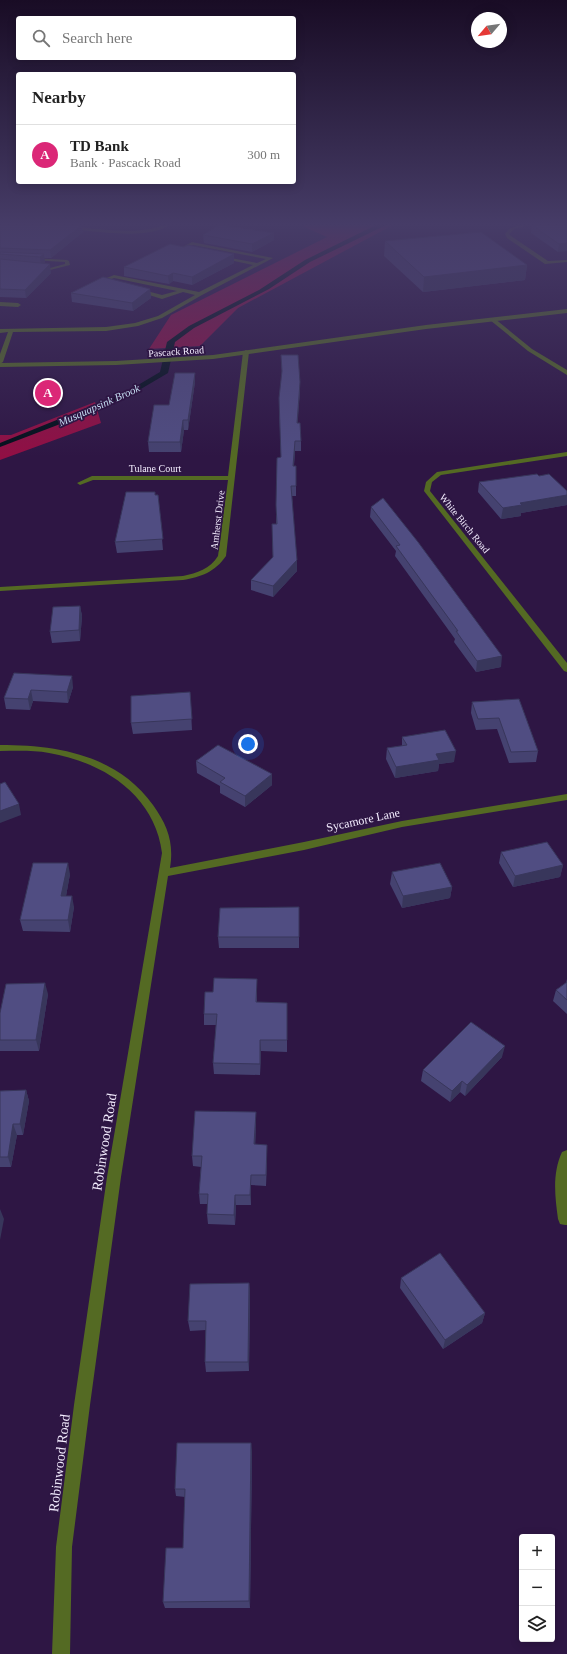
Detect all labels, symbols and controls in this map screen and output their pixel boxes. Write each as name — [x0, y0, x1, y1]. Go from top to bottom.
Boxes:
north arrow — [471, 12, 507, 48]
search box — [16, 16, 296, 60]
icon: search — [30, 27, 52, 49]
text: Search here — [62, 30, 132, 46]
text: Nearby — [32, 88, 86, 107]
text: TD Bank — [70, 138, 129, 154]
text: A — [40, 147, 50, 162]
text: 300 m — [247, 147, 280, 162]
text: Bank · Pascack Road — [70, 155, 181, 170]
street label: Pascack Road — [148, 344, 204, 359]
pin: A — [35, 378, 61, 408]
water label: Musquapsink Brook — [55, 381, 143, 429]
street label: Tulane Court — [129, 463, 182, 474]
street label: Amherst Drive — [208, 489, 227, 550]
street label: White Birch Road — [437, 492, 492, 555]
your location — [238, 734, 258, 754]
street label: Sycamore Lane — [325, 805, 401, 835]
street label: Robinwood Road — [89, 1092, 120, 1192]
street label: Robinwood Road — [46, 1413, 73, 1513]
map controls — [519, 1534, 555, 1642]
button: + — [519, 1534, 555, 1570]
button: − — [519, 1570, 555, 1606]
button: layers — [519, 1606, 555, 1642]

